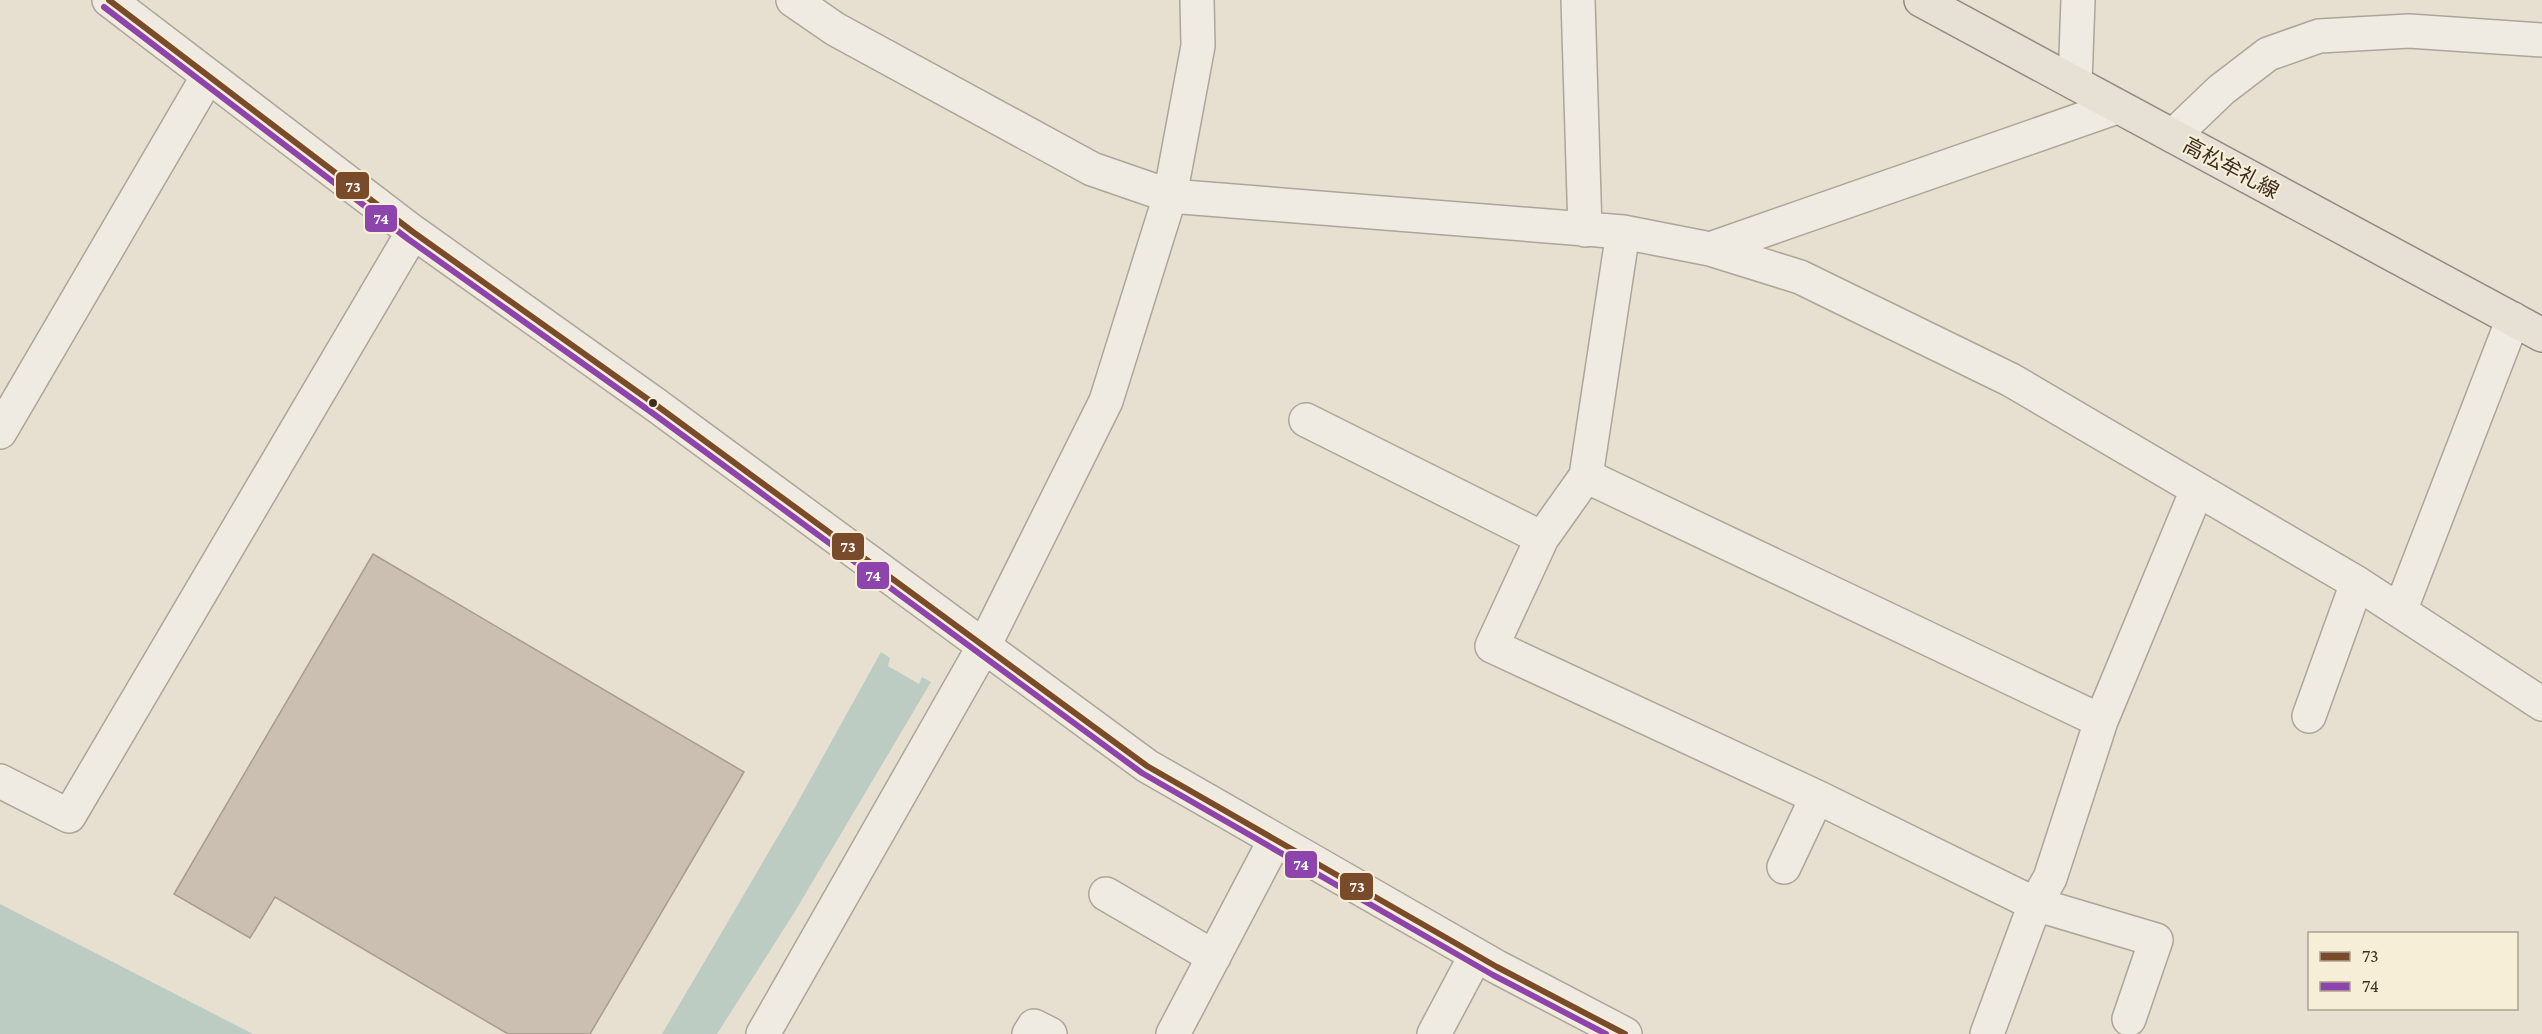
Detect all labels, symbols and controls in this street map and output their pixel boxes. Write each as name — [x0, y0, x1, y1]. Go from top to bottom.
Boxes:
street label: 高松牟礼線 — [2179, 133, 2283, 203]
line badge: 73 — [335, 171, 370, 200]
text: 73 — [345, 178, 361, 195]
line badge: 74 — [364, 204, 398, 233]
text: 74 — [373, 210, 389, 227]
unlabelled marker — [647, 397, 659, 409]
line badge: 73 — [831, 532, 865, 561]
text: 73 — [840, 538, 856, 555]
line badge: 74 — [856, 561, 890, 590]
text: 74 — [865, 567, 881, 584]
line badge: 74 — [1284, 850, 1318, 879]
text: 74 — [1293, 856, 1309, 873]
line badge: 73 — [1339, 872, 1374, 901]
text: 73 — [1349, 878, 1365, 895]
legend — [2308, 932, 2518, 1010]
text: 73 — [2362, 946, 2379, 966]
text: 74 — [2362, 976, 2379, 996]

